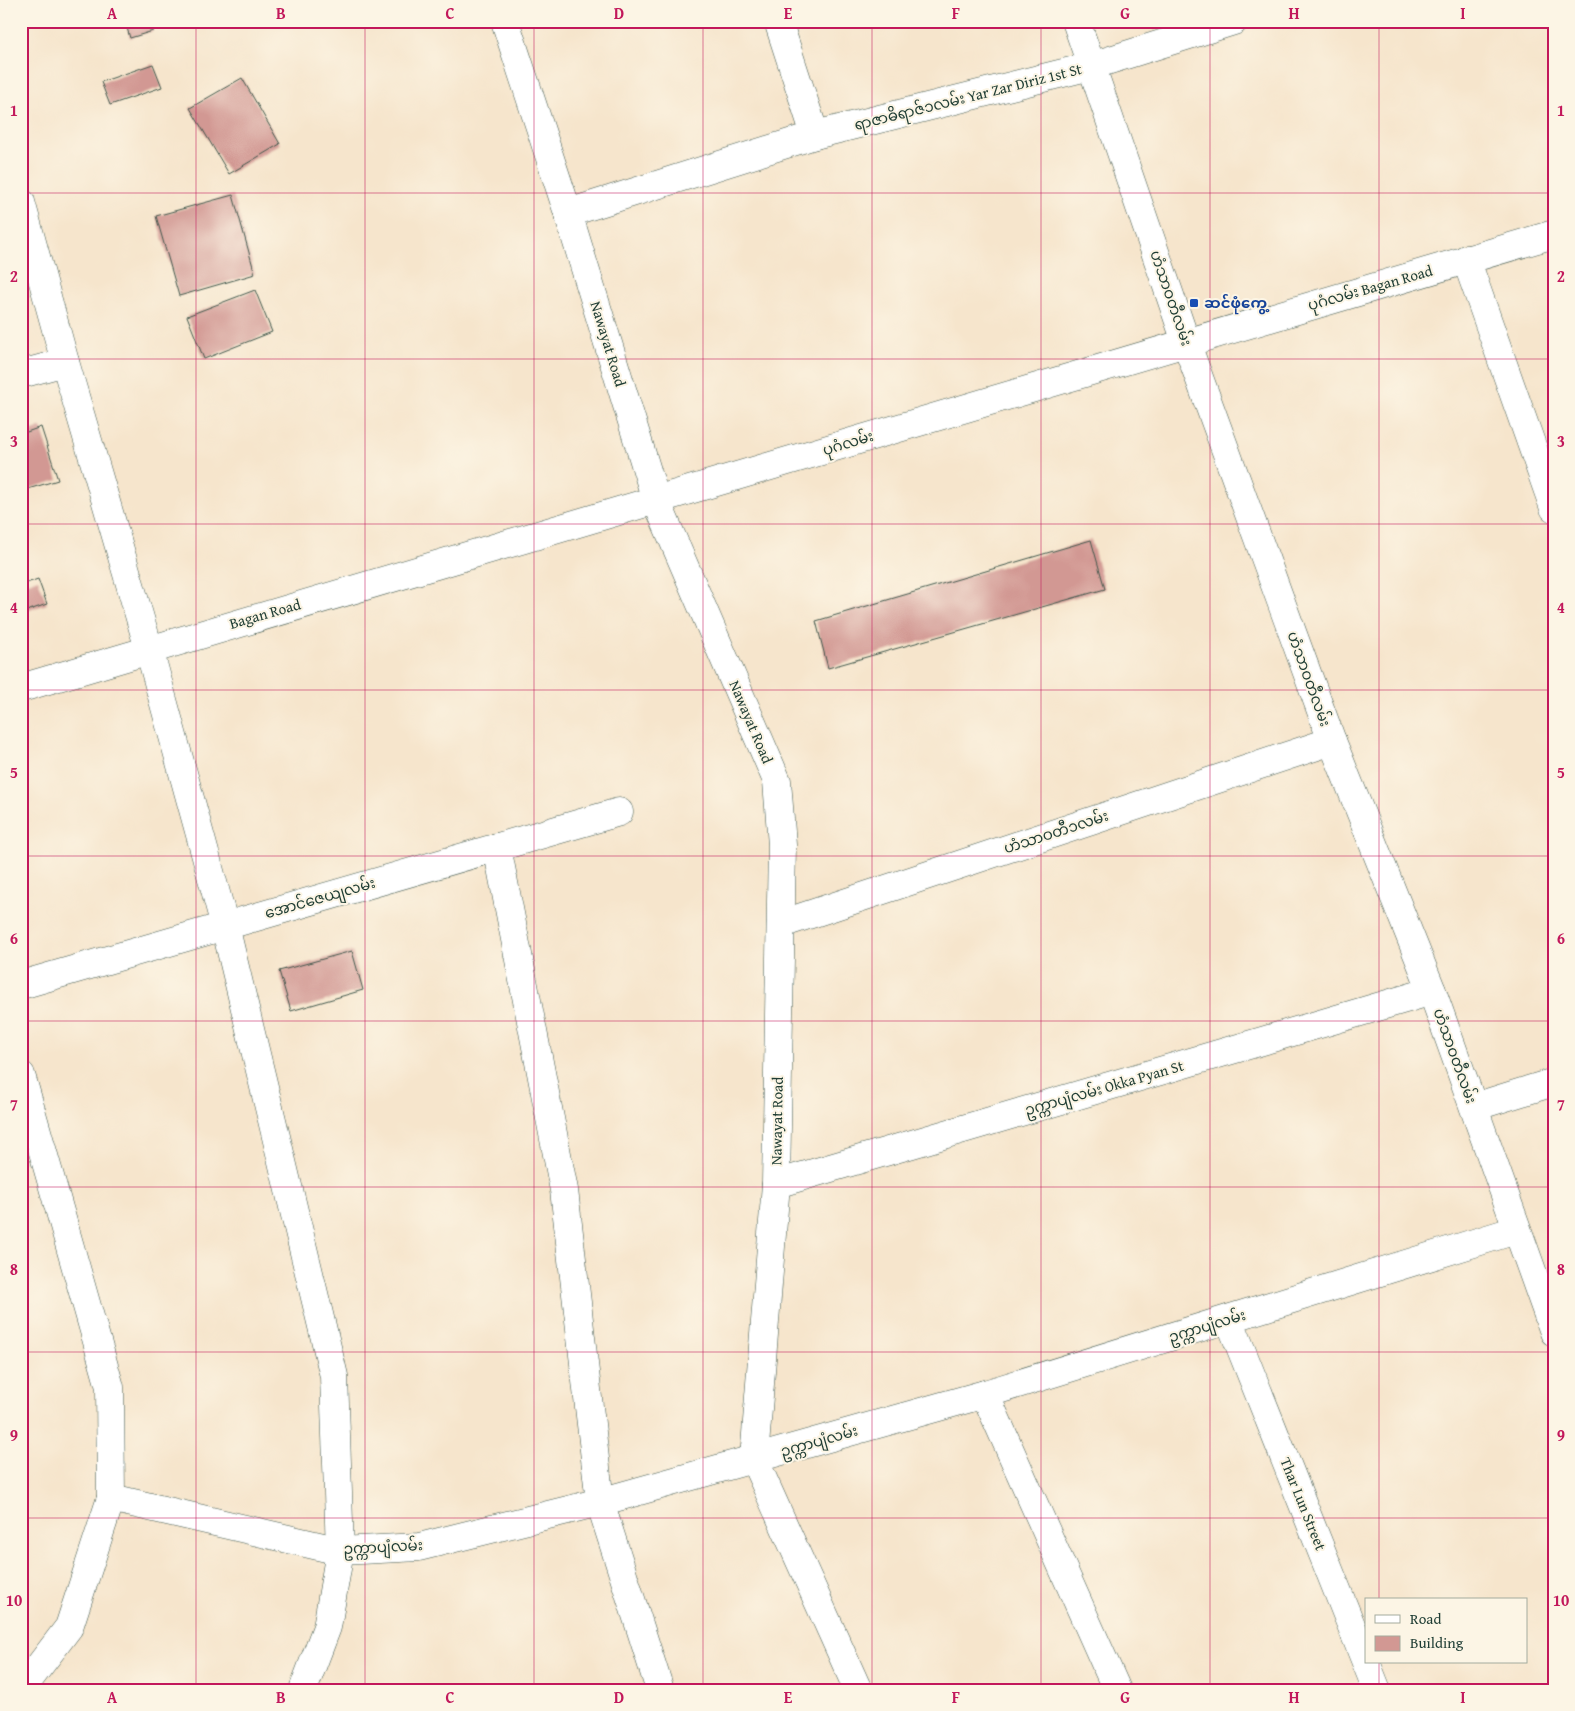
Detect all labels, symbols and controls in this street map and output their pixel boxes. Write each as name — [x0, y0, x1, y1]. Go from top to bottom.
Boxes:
text: A — [107, 1, 118, 25]
text: B — [276, 1, 286, 25]
text: C — [445, 1, 455, 25]
text: D — [614, 1, 624, 25]
text: E — [784, 1, 793, 25]
text: F — [952, 1, 960, 25]
text: G — [1120, 1, 1130, 25]
text: H — [1288, 1, 1300, 25]
text: I — [1460, 1, 1466, 25]
street label: ရာဇာဓိရာဇ်၁လမ်း Yar Zar Diriz 1st St — [852, 58, 1085, 137]
text: 1 — [10, 98, 18, 122]
text: 1 — [1557, 98, 1565, 122]
street label: ဟံသာဝတီလမ်း — [1145, 247, 1198, 348]
street label: ပုဂံလမ်း Bagan Road — [1305, 260, 1435, 317]
text: 2 — [10, 264, 18, 288]
text: 2 — [1557, 264, 1565, 288]
place label: ဆင်ဖုံကွေ့ — [1204, 292, 1270, 315]
marker: ဆင်ဖုံကွေ့ — [1188, 297, 1200, 309]
street label: Nawayat Road — [585, 298, 631, 389]
street label: ပုဂံလမ်း — [820, 425, 877, 462]
text: 3 — [10, 429, 18, 453]
text: 3 — [1557, 429, 1565, 453]
street label: Bagan Road — [227, 593, 303, 634]
text: 4 — [10, 595, 18, 619]
text: 4 — [1557, 595, 1565, 619]
street label: ဟံသာဝတီလမ်း — [1283, 628, 1336, 729]
street label: Nawayat Road — [725, 677, 778, 767]
text: 5 — [10, 760, 18, 784]
text: 5 — [1557, 760, 1565, 784]
street label: ဟံသာဝတီ၁လမ်း — [1001, 805, 1111, 858]
street label: အောင်ဇေယျလမ်း — [262, 872, 378, 925]
text: 6 — [10, 926, 18, 950]
text: 6 — [1557, 926, 1565, 950]
street label: ဟံသာဝတီလမ်း — [1429, 1005, 1482, 1106]
street label: ဥက္ကာပျံလမ်း Okka Pyan St — [1022, 1055, 1187, 1122]
street label: Nawayat Road — [765, 1077, 788, 1165]
text: 7 — [10, 1092, 18, 1116]
text: 7 — [1557, 1092, 1565, 1116]
text: 8 — [10, 1257, 18, 1281]
text: 8 — [1557, 1257, 1565, 1281]
street label: ဥက္ကာပျံလမ်း — [1166, 1304, 1249, 1349]
street label: ဥက္ကာပျံလမ်း — [778, 1419, 861, 1464]
text: 9 — [10, 1423, 18, 1447]
text: 9 — [1557, 1423, 1565, 1447]
street label: Thar Lun Street — [1275, 1454, 1332, 1554]
street label: ဥက္ကာပျံလမ်း — [343, 1534, 423, 1561]
text: 10 — [6, 1588, 22, 1612]
text: 10 — [1553, 1588, 1569, 1612]
legend — [1365, 1598, 1528, 1664]
text: Road — [1410, 1608, 1441, 1629]
text: Building — [1410, 1632, 1464, 1653]
text: A — [107, 1685, 118, 1709]
text: B — [276, 1685, 286, 1709]
text: C — [445, 1685, 455, 1709]
text: D — [614, 1685, 624, 1709]
text: E — [784, 1685, 793, 1709]
text: F — [952, 1685, 960, 1709]
text: G — [1120, 1685, 1130, 1709]
text: H — [1288, 1685, 1300, 1709]
text: I — [1460, 1685, 1466, 1709]

